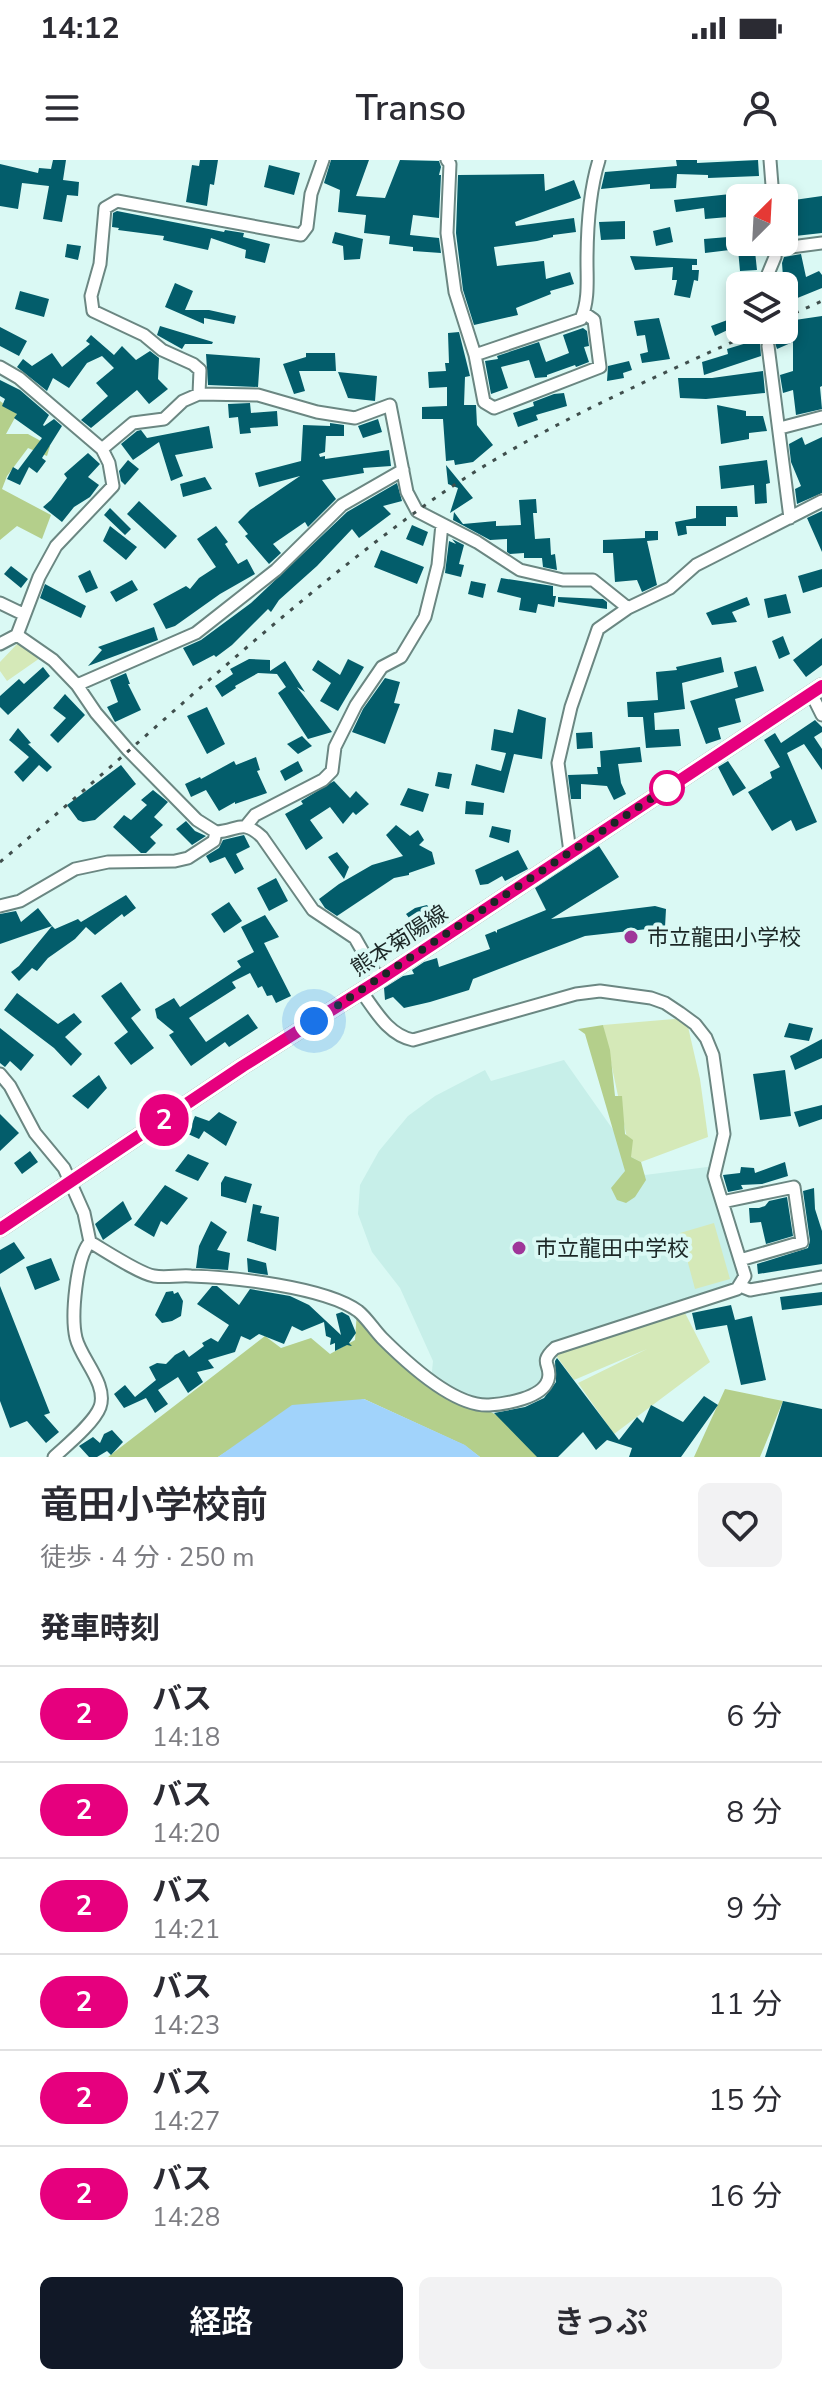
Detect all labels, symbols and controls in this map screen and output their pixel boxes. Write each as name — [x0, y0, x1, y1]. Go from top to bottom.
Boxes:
text: 14:12 — [40, 8, 119, 49]
text: Transo — [356, 84, 466, 133]
icon: menu — [40, 86, 84, 130]
icon: person — [738, 86, 782, 130]
north arrow — [726, 184, 798, 256]
map controls — [726, 184, 798, 344]
button: layers — [726, 272, 798, 344]
unlabelled marker — [650, 771, 684, 805]
street label: 熊本菊陽線 — [345, 898, 454, 983]
place label: 市立龍田小学校 — [647, 923, 801, 953]
marker: 市立龍田小学校 — [622, 928, 640, 946]
your location — [294, 1001, 334, 1041]
line badge: 2 — [138, 1094, 190, 1146]
text: 2 — [156, 1101, 172, 1139]
place label: 市立龍田中学校 — [535, 1234, 689, 1264]
marker: 市立龍田中学校 — [510, 1239, 528, 1257]
text: 竜田小学校前 — [40, 1480, 268, 1531]
button: heart — [698, 1483, 782, 1567]
text: 徒歩 · 4 分 · 250 m — [40, 1540, 255, 1575]
text: 発車時刻 — [40, 1608, 160, 1649]
text: バス — [152, 1679, 212, 1720]
text: 2 — [76, 1695, 92, 1733]
text: 6 分 — [726, 1696, 782, 1737]
text: 14:18 — [152, 1720, 220, 1755]
text: バス — [152, 1775, 212, 1816]
text: 2 — [76, 1791, 92, 1829]
text: 8 分 — [726, 1792, 782, 1833]
text: 14:20 — [152, 1816, 220, 1851]
text: バス — [152, 1871, 212, 1912]
text: 2 — [76, 1887, 92, 1925]
text: 9 分 — [726, 1888, 782, 1929]
text: 14:21 — [152, 1912, 220, 1947]
text: バス — [152, 1967, 212, 2008]
text: 2 — [76, 1983, 92, 2021]
text: 11 分 — [708, 1984, 782, 2025]
text: 14:23 — [152, 2008, 220, 2043]
text: バス — [152, 2063, 212, 2104]
text: 2 — [76, 2079, 92, 2117]
text: 15 分 — [708, 2080, 782, 2121]
text: 14:27 — [152, 2104, 220, 2139]
text: バス — [152, 2159, 212, 2200]
text: 2 — [76, 2175, 92, 2213]
text: 16 分 — [708, 2176, 782, 2217]
text: 14:28 — [152, 2200, 220, 2235]
button: 経路 — [40, 2277, 403, 2369]
button: きっぷ — [419, 2277, 782, 2369]

